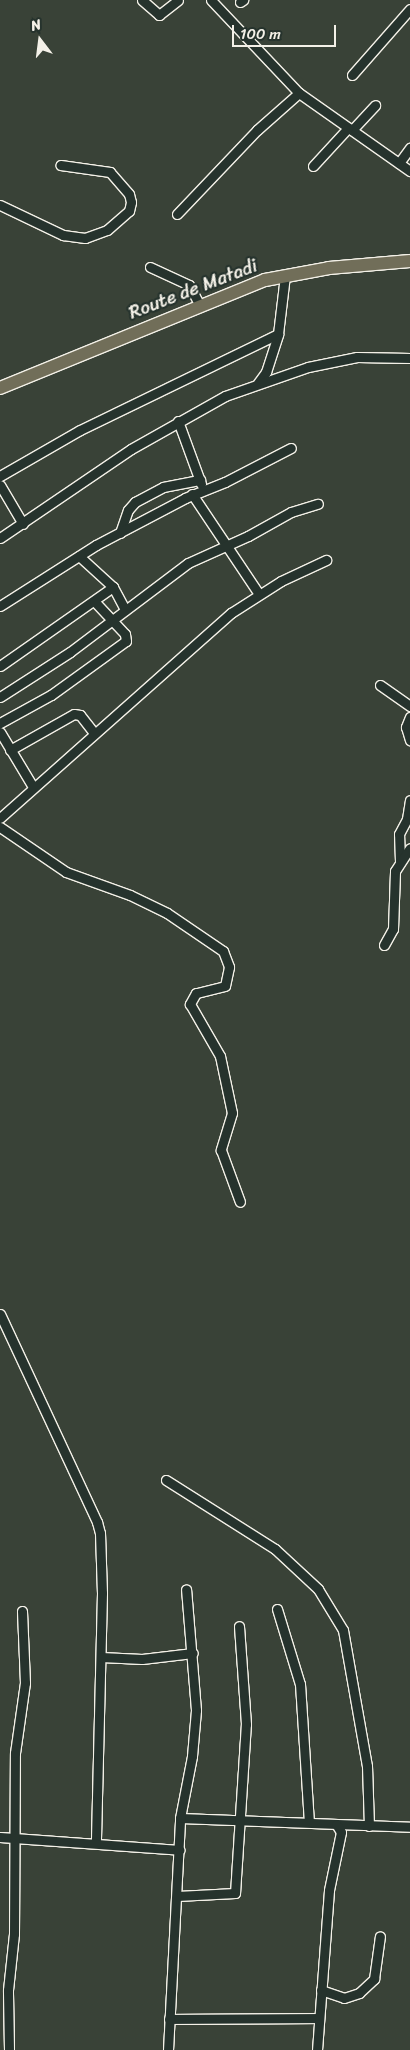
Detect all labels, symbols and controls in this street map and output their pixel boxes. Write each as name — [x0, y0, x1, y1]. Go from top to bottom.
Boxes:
text: N — [28, 12, 44, 38]
north arrow — [15, 15, 65, 65]
scale bar — [235, 15, 339, 47]
text: 100 m — [240, 21, 281, 47]
street label: Route de Matadi — [125, 254, 261, 324]

